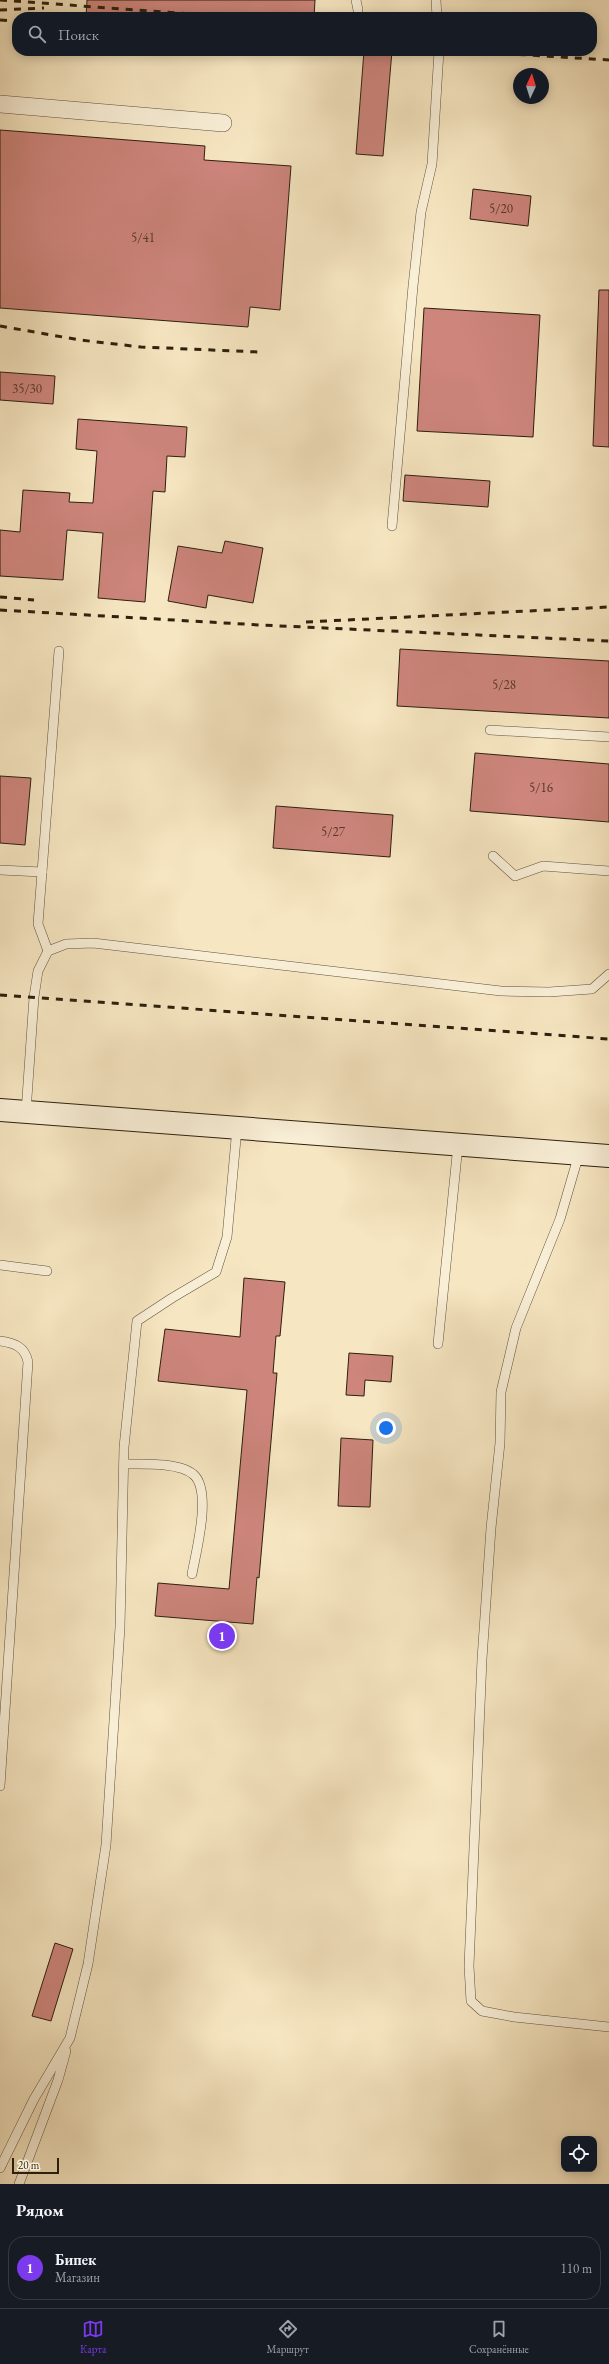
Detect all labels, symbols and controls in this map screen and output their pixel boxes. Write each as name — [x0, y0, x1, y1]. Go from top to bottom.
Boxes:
search box — [12, 12, 597, 56]
icon: search — [26, 23, 48, 45]
text: Поиск — [58, 25, 99, 44]
north arrow — [513, 68, 549, 104]
house number: 5/20 — [489, 200, 513, 217]
house number: 5/41 — [131, 229, 155, 246]
house number: 35/30 — [12, 380, 42, 397]
house number: 5/28 — [492, 676, 516, 693]
house number: 5/16 — [529, 779, 553, 796]
house number: 5/27 — [321, 823, 346, 840]
your location — [376, 1418, 396, 1438]
pin: 1 — [209, 1621, 235, 1651]
map controls — [561, 2136, 597, 2172]
button: locate — [561, 2136, 597, 2172]
scale bar — [12, 2156, 59, 2175]
text: 20 m — [18, 2158, 39, 2172]
text: Рядом — [16, 2199, 64, 2221]
text: Бипек — [55, 2250, 96, 2269]
text: 1 — [27, 2260, 33, 2277]
text: 110 m — [561, 2260, 592, 2277]
text: Магазин — [55, 2269, 100, 2286]
tab: Карта — [80, 2318, 106, 2356]
tab: Маршрут — [267, 2318, 309, 2356]
tab: Сохранённые — [469, 2318, 529, 2356]

